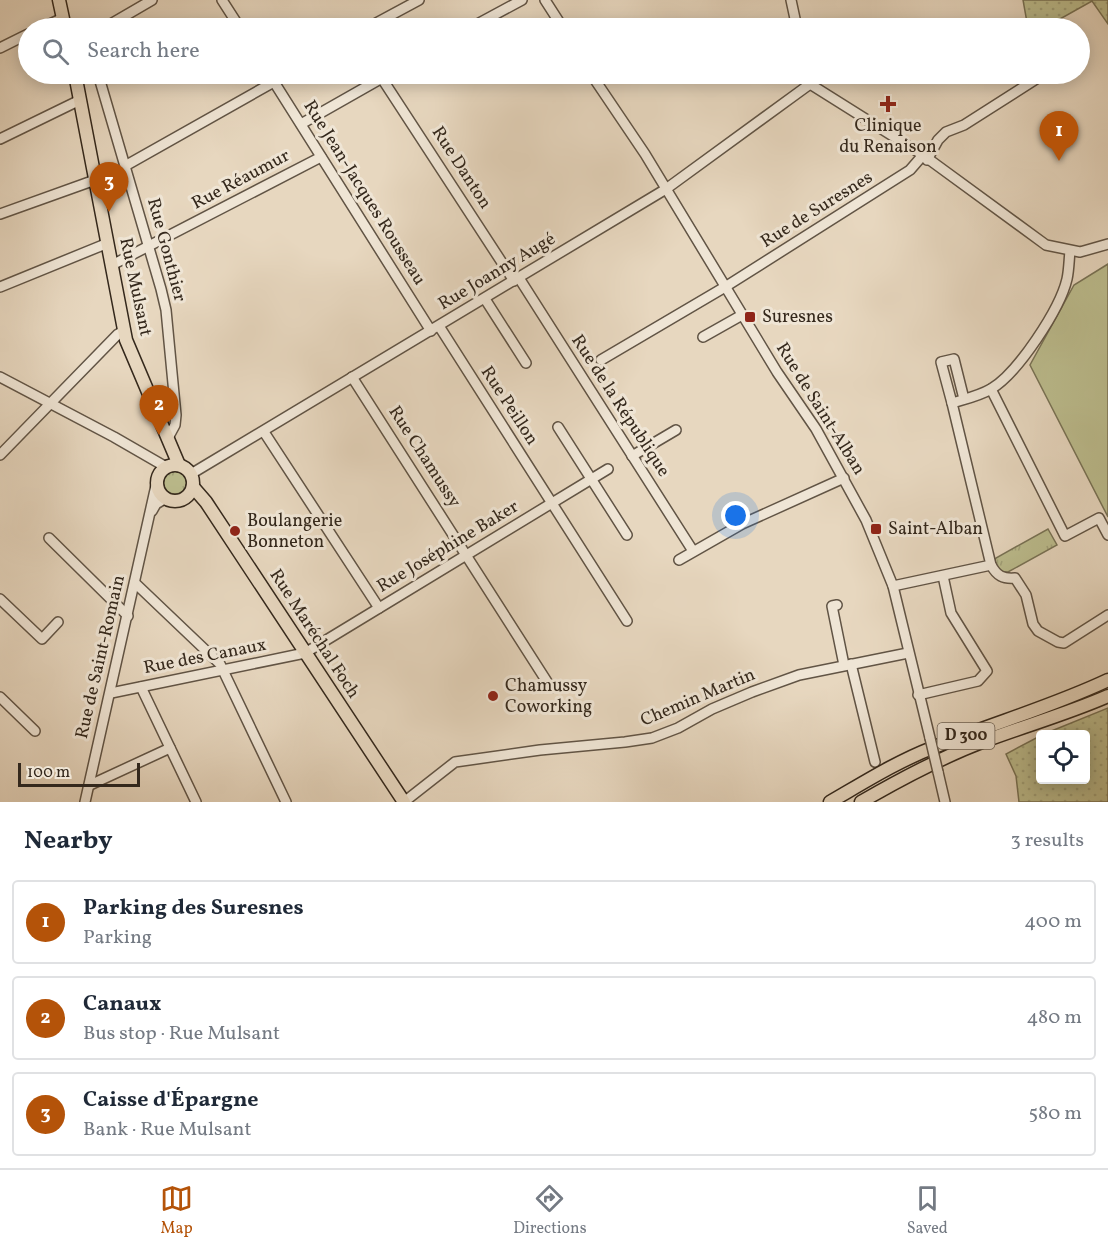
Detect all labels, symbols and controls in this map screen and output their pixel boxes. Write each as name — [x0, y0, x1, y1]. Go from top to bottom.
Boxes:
search box — [18, 18, 1090, 84]
icon: search — [39, 35, 72, 68]
text: Search here — [87, 36, 200, 67]
marker: Clinique du Renaison — [879, 95, 897, 113]
street label: Rue Jean-Jacques Rousseau — [297, 96, 431, 290]
pin: 1 — [1040, 112, 1078, 161]
place label: Clinique du Renaison — [839, 114, 937, 160]
street label: Rue Danton — [425, 122, 497, 214]
street label: Rue Réaumur — [188, 143, 295, 216]
pin: 3 — [90, 162, 128, 212]
street label: Rue de Suresnes — [756, 166, 878, 254]
street label: Rue Gonthier — [140, 195, 192, 305]
street label: Rue Joanny Augé — [434, 227, 560, 317]
street label: Rue Mulsant — [112, 235, 158, 339]
place label: Suresnes — [762, 305, 833, 330]
marker: Suresnes — [743, 310, 757, 324]
street label: Rue de la République — [565, 330, 675, 482]
street label: Rue de Saint-Alban — [769, 338, 871, 480]
street label: Rue Peillon — [474, 362, 544, 451]
pin: 2 — [140, 386, 178, 435]
street label: Rue Chamussy — [382, 401, 466, 513]
street label: Rue Joséphine Baker — [372, 495, 524, 599]
your location — [721, 501, 750, 530]
place label: Boulangerie Bonneton — [247, 509, 342, 555]
place label: Saint-Alban — [888, 517, 983, 542]
marker: Saint-Alban — [869, 522, 883, 536]
marker: Boulangerie Bonneton — [228, 524, 242, 538]
street label: Rue Maréchal Foch — [263, 564, 365, 704]
street label: Rue de Saint-Romain — [70, 572, 132, 741]
street label: Rue des Canaux — [141, 633, 269, 681]
street label: Chemin Martin — [637, 662, 759, 733]
place label: Chamussy Coworking — [505, 674, 592, 720]
marker: Chamussy Coworking — [486, 689, 500, 703]
road number: D 300 — [938, 723, 994, 749]
map controls — [1036, 730, 1090, 784]
button: locate — [1036, 730, 1090, 784]
scale bar — [18, 760, 140, 788]
text: 100 m — [27, 762, 70, 784]
text: Nearby — [24, 823, 113, 859]
text: 3 results — [1010, 827, 1084, 855]
text: Parking des Suresnes — [83, 893, 304, 924]
text: 1 — [41, 908, 50, 936]
text: 400 m — [1024, 908, 1082, 936]
text: Parking — [83, 924, 152, 952]
text: Canaux — [83, 989, 161, 1020]
text: 2 — [40, 1004, 51, 1032]
text: 480 m — [1027, 1004, 1082, 1032]
text: Bus stop · Rue Mulsant — [83, 1020, 280, 1048]
text: Caisse d'Épargne — [83, 1085, 258, 1116]
text: 3 — [40, 1100, 51, 1128]
text: 580 m — [1029, 1100, 1082, 1128]
text: Bank · Rue Mulsant — [83, 1116, 252, 1144]
tab: Map — [160, 1182, 193, 1240]
tab: Directions — [513, 1182, 587, 1240]
tab: Saved — [907, 1182, 948, 1240]

